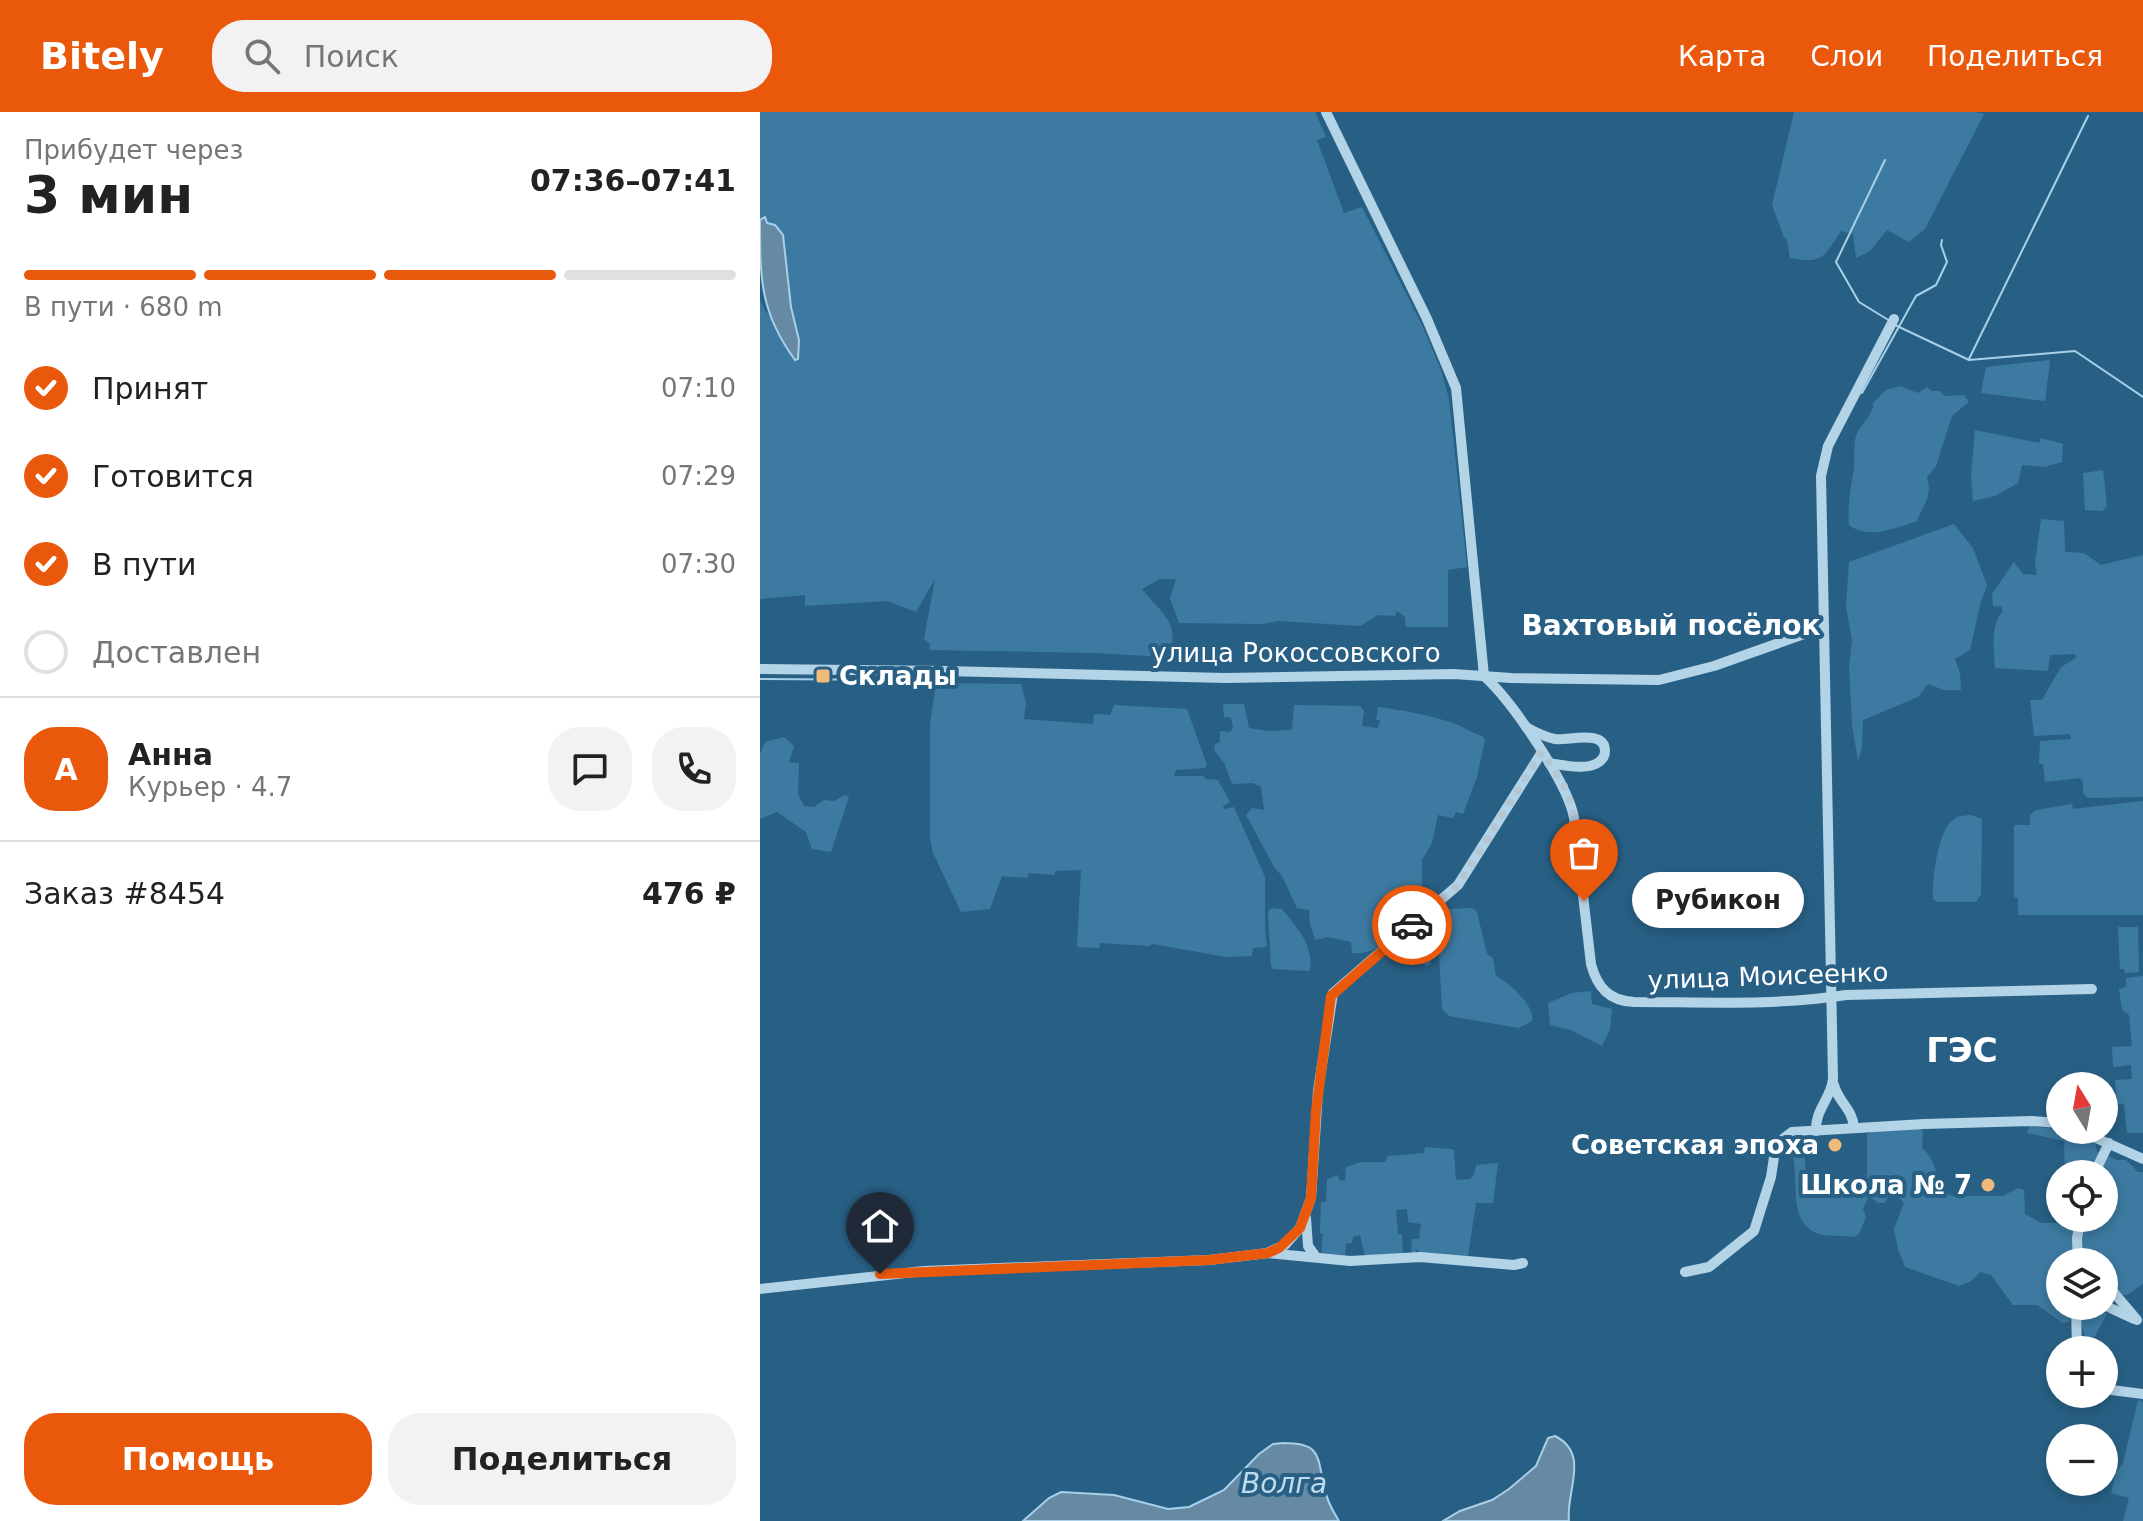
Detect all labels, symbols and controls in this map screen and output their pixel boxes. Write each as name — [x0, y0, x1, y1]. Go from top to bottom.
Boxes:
search box — [212, 20, 772, 92]
text: Bitely — [40, 34, 164, 78]
icon: search — [240, 34, 284, 78]
text: Поиск — [304, 39, 399, 74]
text: Карта — [1678, 40, 1766, 73]
text: Слои — [1810, 40, 1883, 73]
text: Поделиться — [1927, 40, 2103, 73]
text: Прибудет через — [24, 135, 243, 165]
text: 07:36–07:41 — [530, 163, 736, 198]
text: 3 мин — [24, 165, 193, 225]
text: В пути · 680 m — [24, 292, 223, 322]
icon: check — [24, 366, 68, 410]
text: Принят — [92, 371, 208, 406]
text: 07:10 — [661, 373, 736, 403]
icon: check — [24, 454, 68, 498]
text: Готовится — [92, 459, 254, 494]
text: 07:29 — [661, 461, 736, 491]
icon: check — [24, 542, 68, 586]
text: В пути — [92, 547, 196, 582]
text: 07:30 — [661, 549, 736, 579]
district label: Вахтовый посёлок — [1521, 609, 1821, 642]
text: Доставлен — [92, 635, 261, 670]
street label: улица Рокоссовского — [1151, 638, 1441, 668]
place label: Склады — [839, 661, 957, 691]
marker: Склады — [814, 667, 832, 685]
button: chat — [548, 727, 632, 811]
button: phone — [652, 727, 736, 811]
text: Анна — [128, 737, 213, 772]
text: А — [54, 752, 78, 787]
text: Курьер · 4.7 — [128, 772, 292, 802]
pin — [1550, 819, 1618, 901]
icon: bag — [1562, 831, 1606, 875]
callout: Рубикон — [1632, 873, 1804, 929]
text: Заказ #8454 — [24, 876, 225, 911]
text: 476 ₽ — [642, 876, 736, 911]
courier — [1372, 885, 1452, 965]
text: Рубикон — [1655, 885, 1781, 915]
icon: car — [1390, 903, 1434, 947]
street label: улица Моисеенко — [1647, 957, 1889, 995]
district label: ГЭС — [1926, 1030, 1998, 1070]
north arrow — [2046, 1072, 2118, 1144]
map controls — [2046, 1072, 2118, 1496]
place label: Советская эпоха — [1571, 1130, 1819, 1160]
marker: Советская эпоха — [1826, 1136, 1844, 1154]
button: locate — [2046, 1160, 2118, 1232]
place label: Школа № 7 — [1800, 1170, 1972, 1200]
marker: Школа № 7 — [1979, 1176, 1997, 1194]
pin — [846, 1192, 914, 1274]
icon: home — [858, 1204, 902, 1248]
button: layers — [2046, 1248, 2118, 1320]
button: + — [2046, 1336, 2118, 1408]
button: Помощь — [24, 1413, 372, 1505]
button: Поделиться — [388, 1413, 736, 1505]
button: − — [2046, 1424, 2118, 1496]
water label: Волга — [1241, 1467, 1327, 1500]

